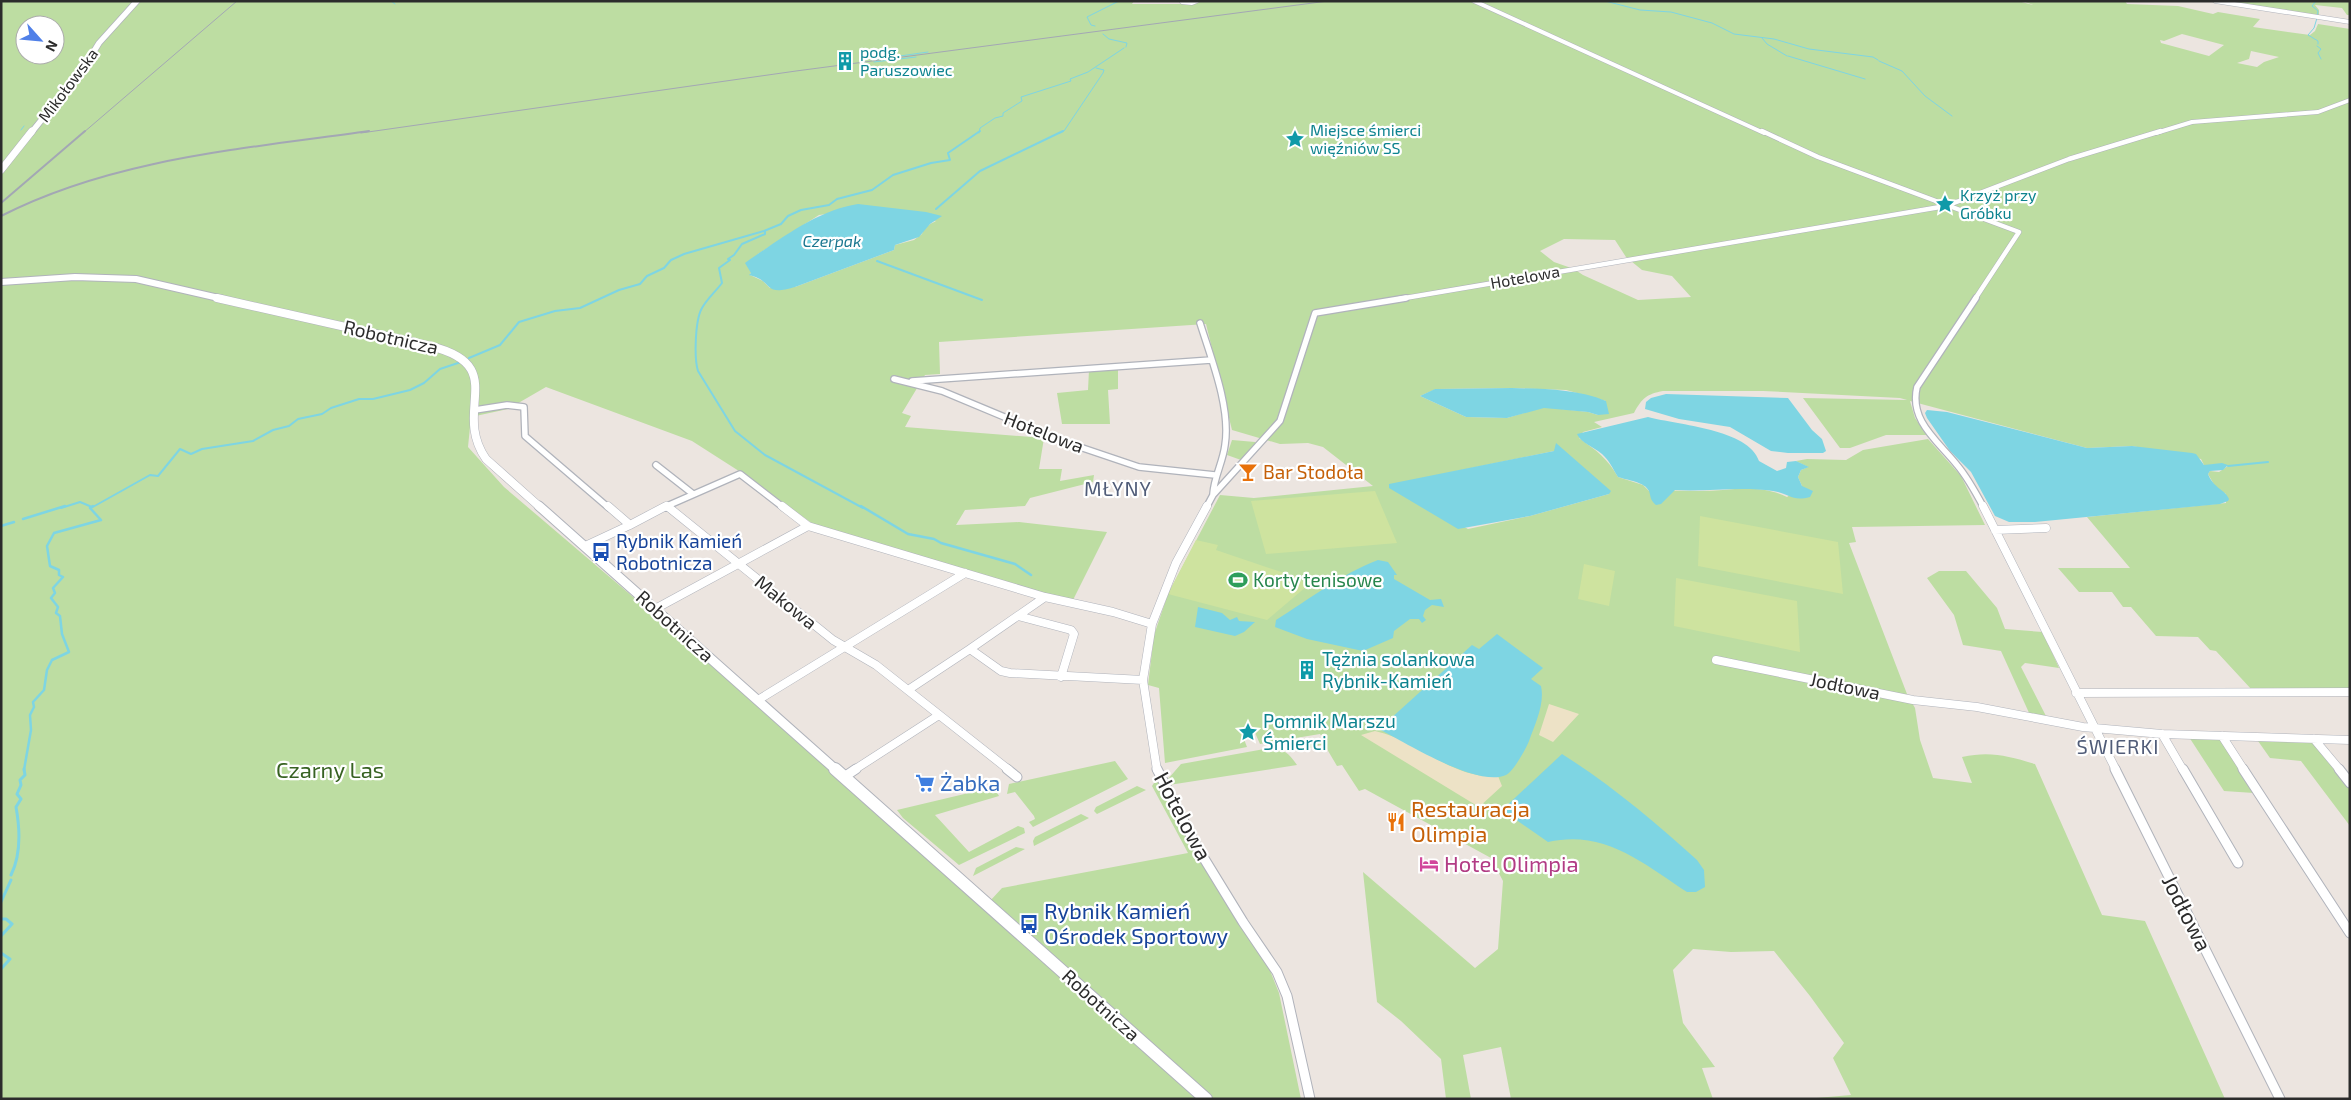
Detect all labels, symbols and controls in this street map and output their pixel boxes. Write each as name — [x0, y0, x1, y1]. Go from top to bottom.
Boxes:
north arrow — [15, 15, 65, 65]
text: N — [42, 38, 62, 54]
place label: podg. Paruszowiec — [860, 42, 953, 79]
street label: Mikołowska — [34, 44, 102, 125]
building icon: podg. Paruszowiec — [834, 50, 856, 72]
place label: Miejsce śmierci więźniów SS — [1310, 120, 1421, 157]
place icon: Miejsce śmierci więźniów SS — [1284, 128, 1306, 150]
place label: Krzyż przy Gróbku — [1960, 185, 2037, 222]
place icon: Krzyż przy Gróbku — [1934, 193, 1956, 215]
water label: Czerpak — [803, 231, 861, 250]
street label: Hotelowa — [1489, 261, 1561, 292]
street label: Robotnicza — [342, 314, 441, 359]
street label: Hotelowa — [1001, 406, 1087, 457]
place label: Bar Stodoła — [1263, 460, 1364, 483]
bar icon: Bar Stodoła — [1237, 461, 1259, 483]
district label: MŁYNY — [1084, 476, 1152, 500]
place label: Rybnik Kamień Robotnicza — [616, 529, 742, 574]
bus stop icon: Rybnik Kamień Robotnicza — [590, 541, 612, 563]
place label: Korty tenisowe — [1253, 568, 1383, 591]
sports icon: Korty tenisowe — [1227, 569, 1249, 591]
street label: Makowa — [751, 570, 822, 634]
street label: Robotnicza — [632, 585, 719, 666]
place label: Tężnia solankowa Rybnik-Kamień — [1322, 647, 1475, 692]
building icon: Tężnia solankowa Rybnik-Kamień — [1296, 659, 1318, 681]
street label: Jodłowa — [1808, 667, 1882, 704]
place label: Pomnik Marszu Śmierci — [1263, 709, 1396, 754]
place icon: Pomnik Marszu Śmierci — [1237, 721, 1259, 743]
district label: ŚWIERKI — [2076, 734, 2160, 758]
park label: Czarny Las — [276, 756, 384, 782]
street label: Hotelowa — [1150, 767, 1218, 864]
place label: Żabka — [940, 769, 1000, 795]
supermarket icon: Żabka — [914, 772, 936, 794]
place label: Restauracja Olimpia — [1411, 795, 1530, 846]
restaurant icon: Restauracja Olimpia — [1385, 811, 1407, 833]
place label: Hotel Olimpia — [1444, 850, 1579, 876]
hotel icon: Hotel Olimpia — [1418, 853, 1440, 875]
street label: Jodłowa — [2158, 870, 2218, 955]
place label: Rybnik Kamień Ośrodek Sportowy — [1044, 897, 1229, 948]
bus stop icon: Rybnik Kamień Ośrodek Sportowy — [1018, 913, 1040, 935]
street label: Robotnicza — [1058, 964, 1145, 1045]

